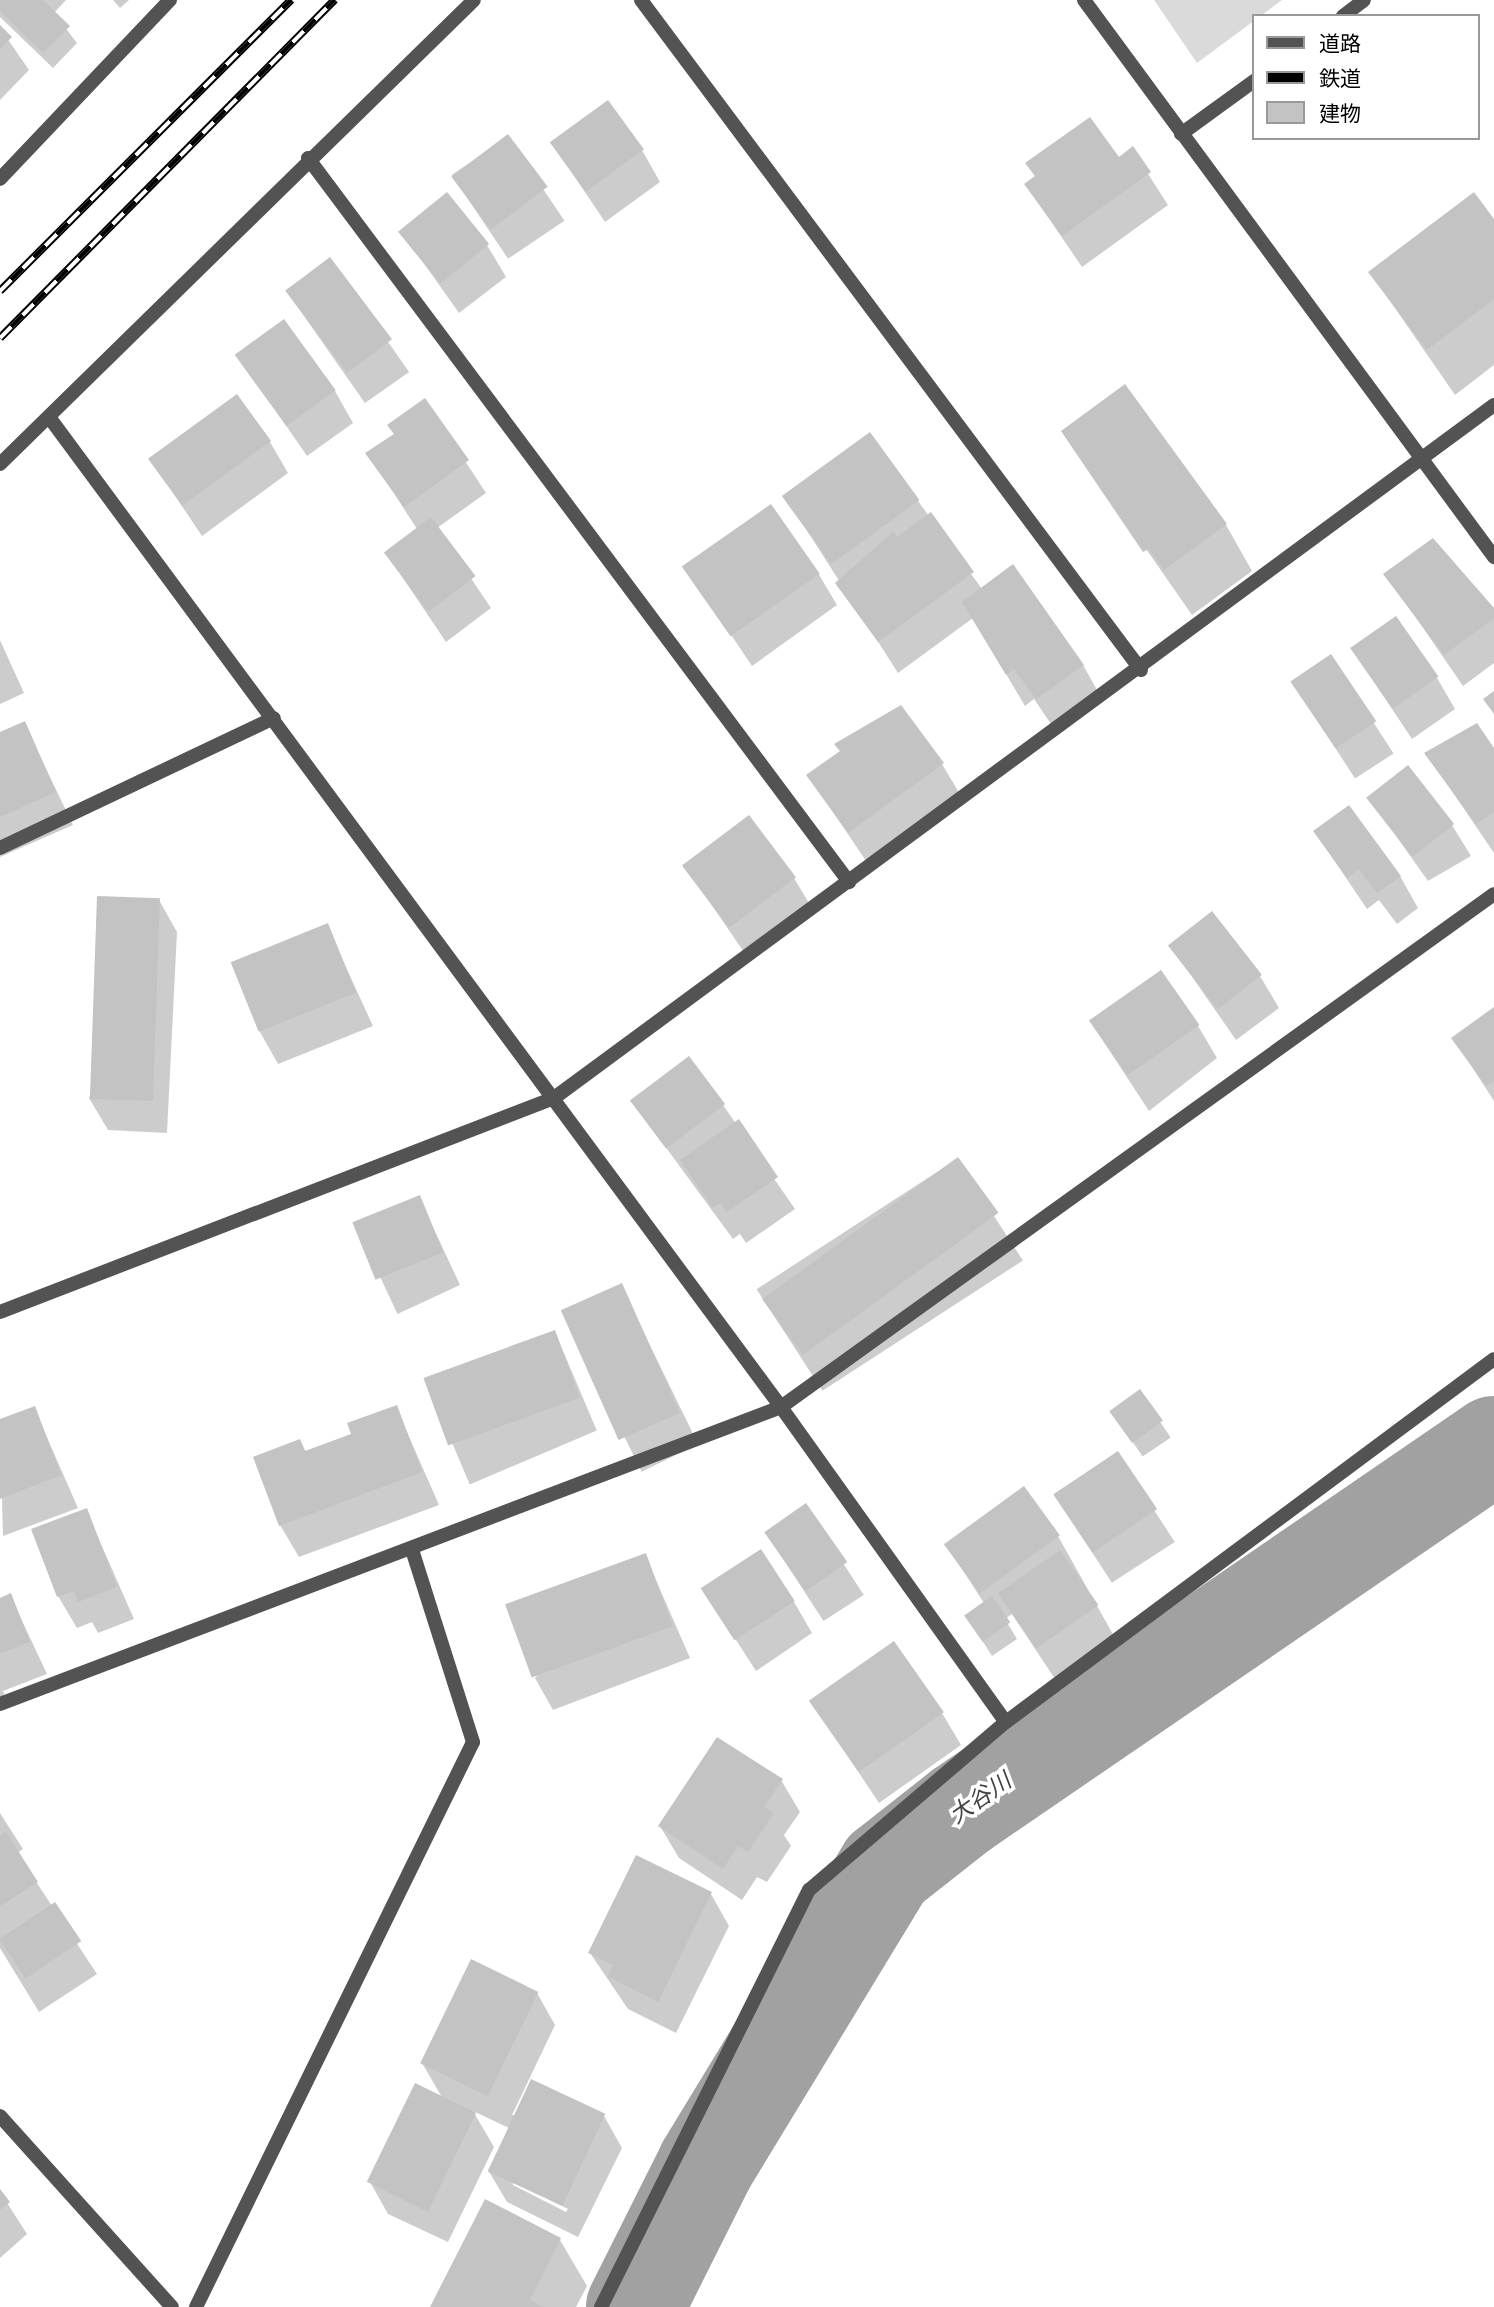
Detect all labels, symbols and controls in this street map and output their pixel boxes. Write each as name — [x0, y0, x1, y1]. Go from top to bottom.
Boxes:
legend — [1252, 14, 1480, 140]
text: 道路 — [1319, 29, 1361, 58]
text: 鉄道 — [1319, 64, 1361, 93]
text: 建物 — [1319, 99, 1361, 128]
water label: 大谷川 — [944, 1767, 1016, 1829]

